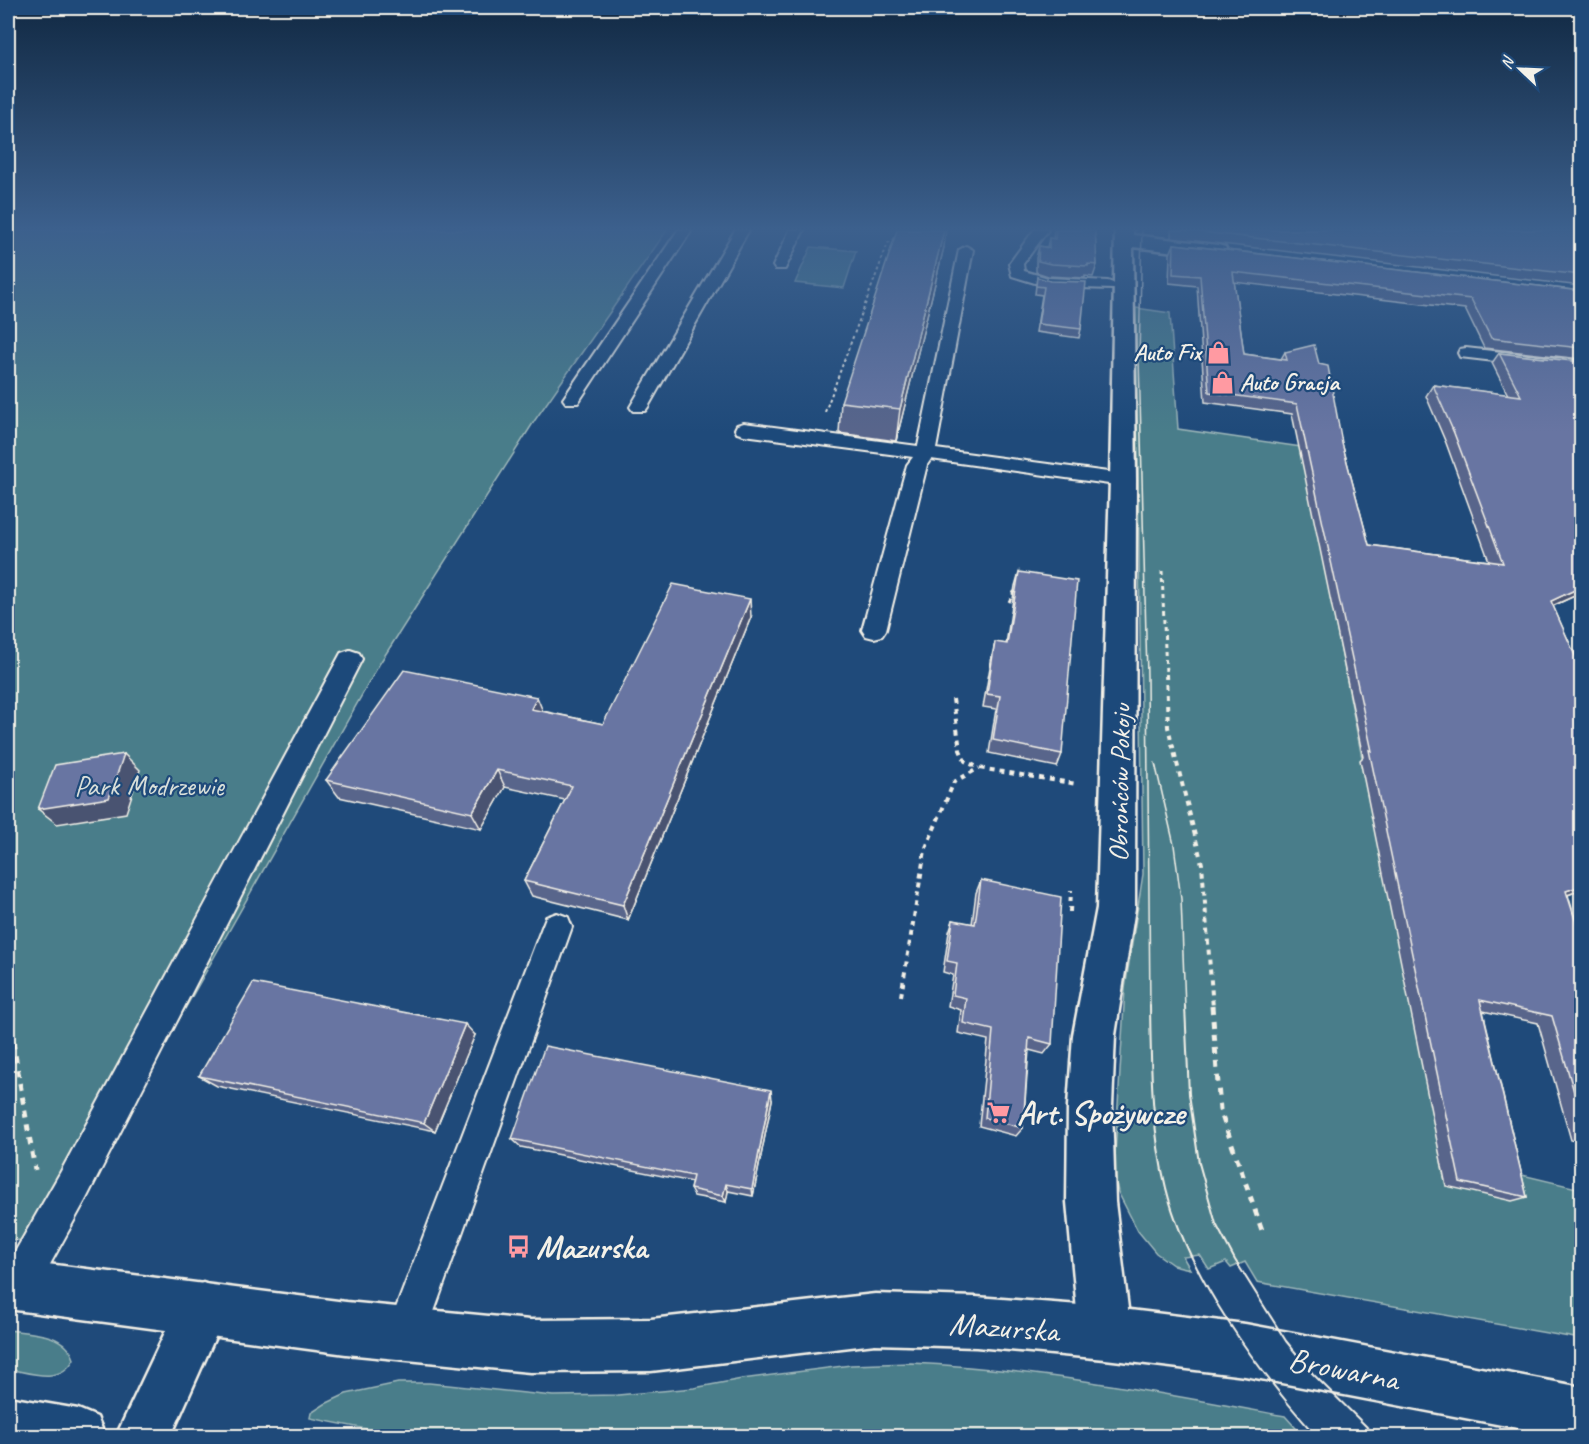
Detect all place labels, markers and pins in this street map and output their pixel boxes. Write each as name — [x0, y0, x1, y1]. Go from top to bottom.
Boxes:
place label: Auto Fix — [1134, 337, 1204, 367]
shop icon: Auto Fix — [1206, 339, 1232, 365]
place label: Auto Gracja — [1240, 367, 1341, 397]
shop icon: Auto Gracja — [1209, 369, 1235, 395]
place label: Art. Spożywcze — [1017, 1092, 1187, 1134]
supermarket icon: Art. Spożywcze — [986, 1099, 1012, 1125]
place label: Mazurska — [536, 1226, 650, 1268]
bus stop icon: Mazurska — [505, 1233, 531, 1259]

